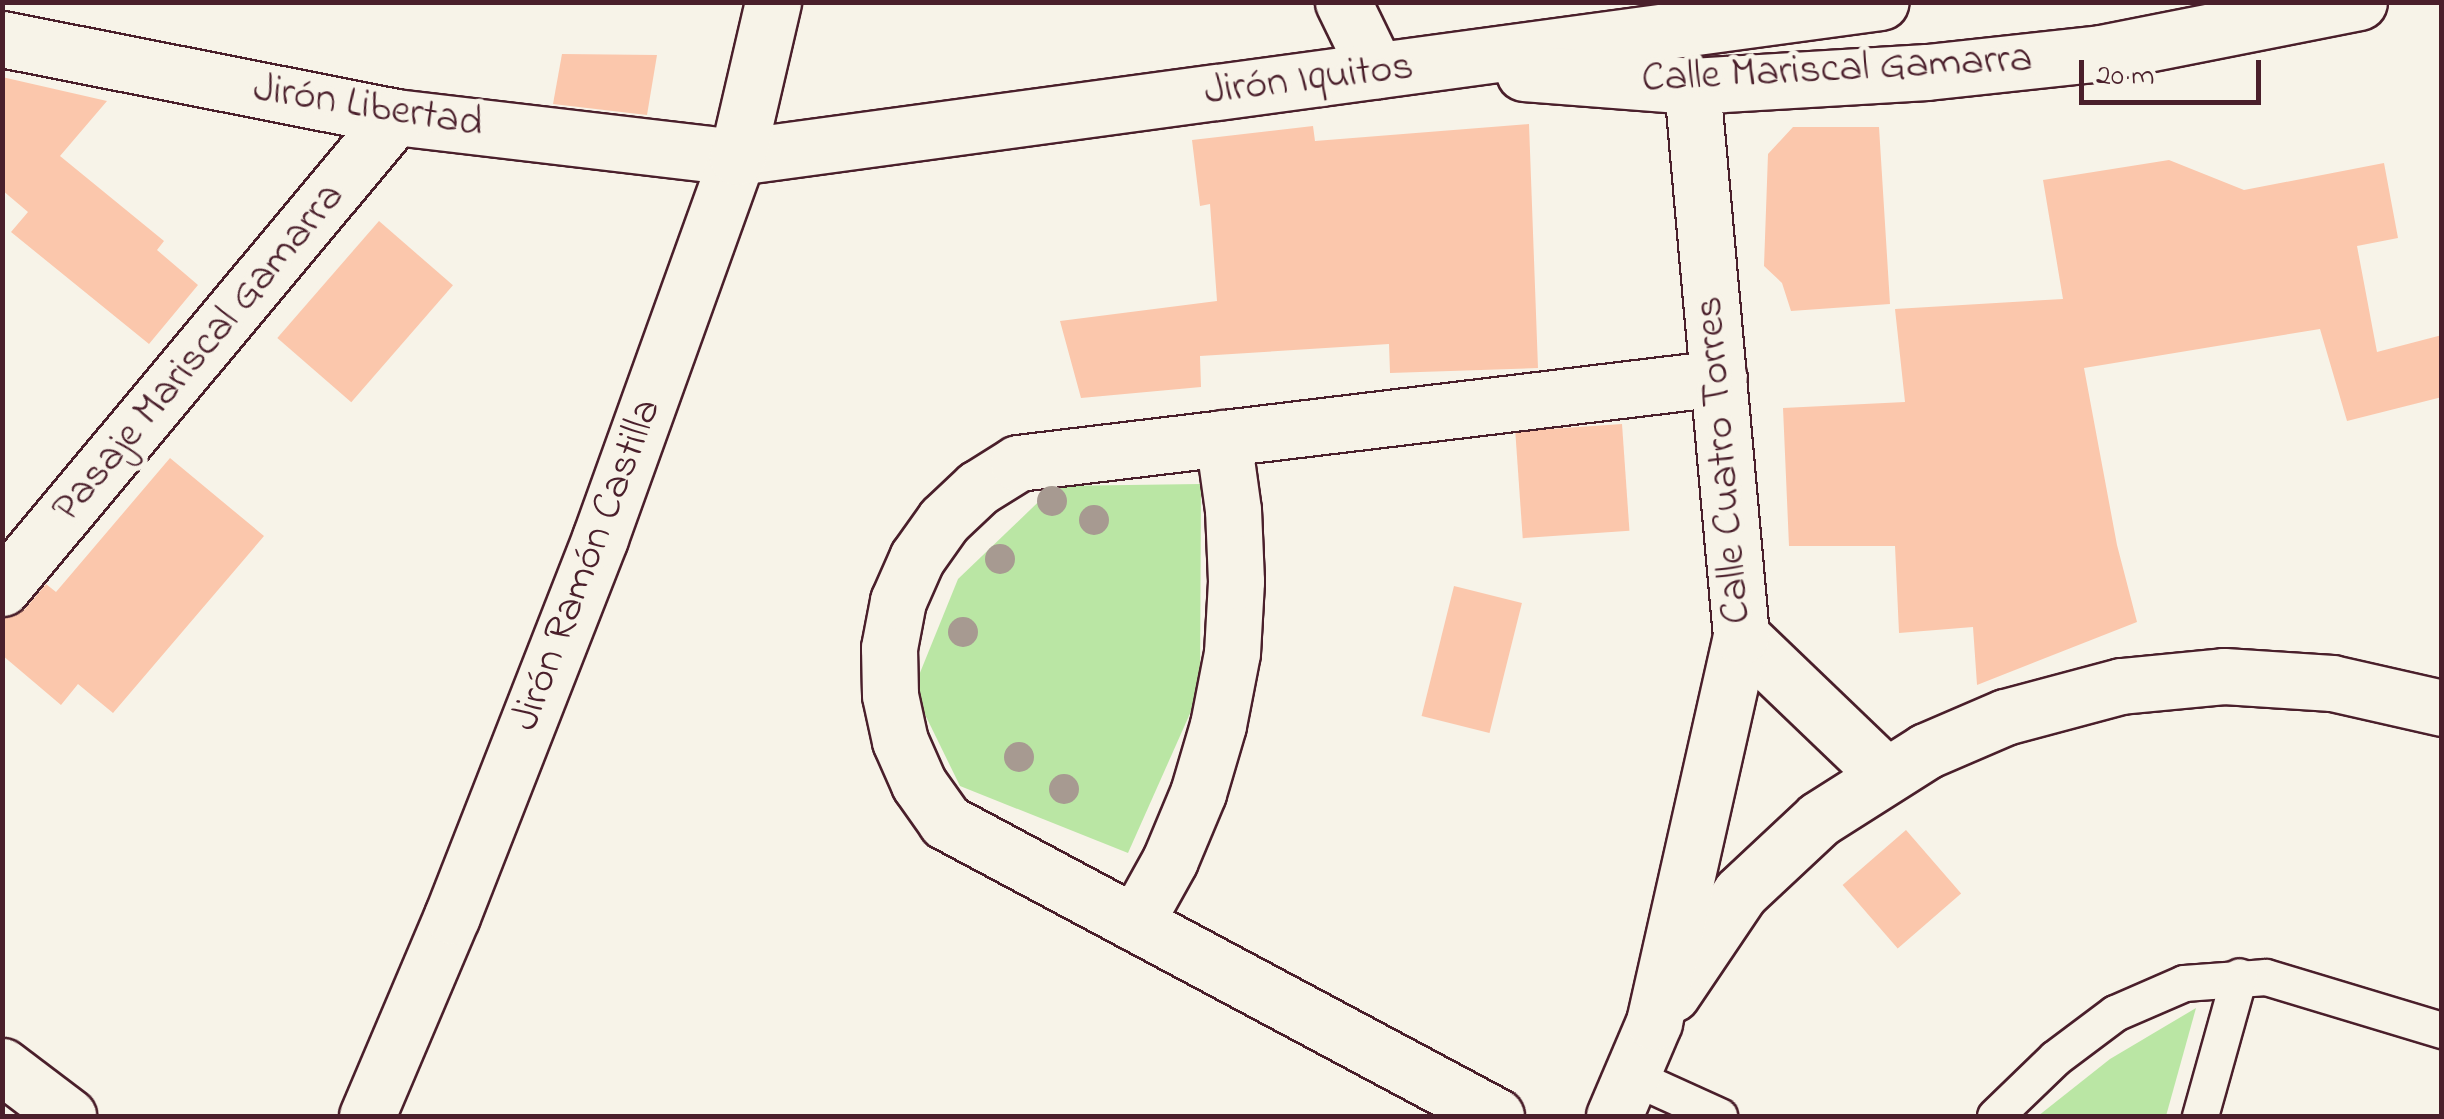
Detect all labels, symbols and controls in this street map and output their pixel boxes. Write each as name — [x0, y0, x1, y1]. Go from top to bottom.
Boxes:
street label: Calle Mariscal Gamarra — [1640, 35, 2034, 105]
scale bar — [2084, 40, 2266, 102]
street label: Jirón Iquitos — [1202, 42, 1416, 118]
text: 20 m — [2096, 55, 2155, 99]
street label: Jirón Libertad — [250, 64, 486, 150]
street label: Pasaje Mariscal Gamarra — [42, 173, 356, 533]
street label: Calle Cuatro Torres — [1685, 294, 1763, 626]
street label: Jirón Ramón Castilla — [501, 392, 673, 738]

